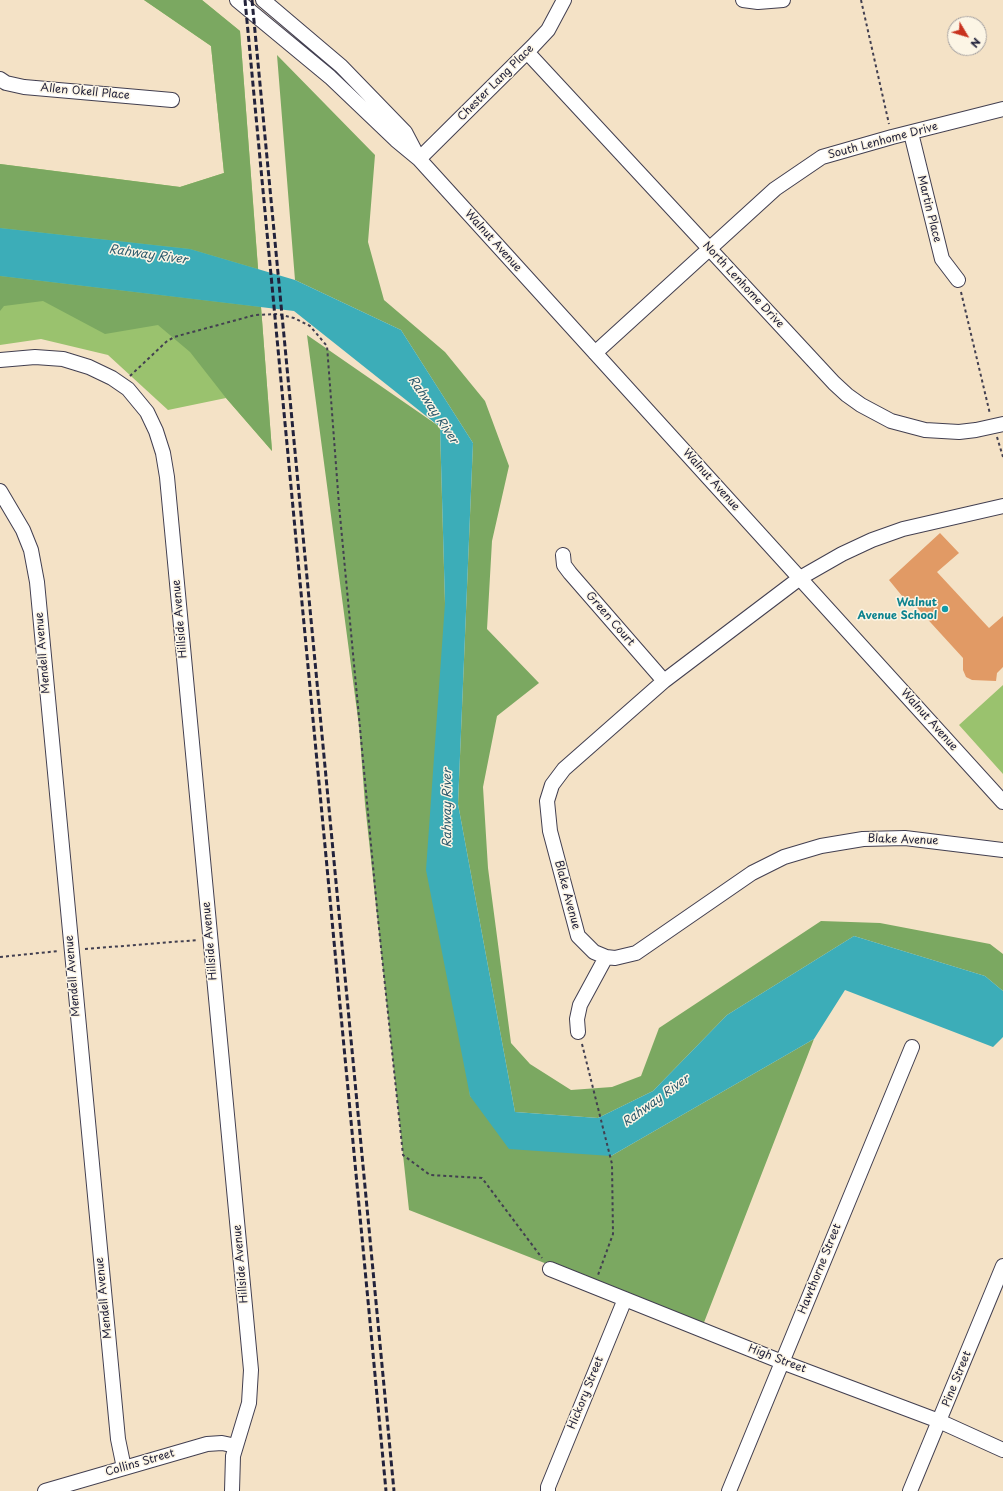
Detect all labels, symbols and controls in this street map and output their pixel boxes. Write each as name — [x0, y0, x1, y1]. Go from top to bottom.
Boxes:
north arrow — [947, 16, 987, 56]
text: N — [967, 34, 985, 52]
street label: Chester Lang Place — [455, 42, 537, 124]
street label: Allen Okell Place — [40, 82, 130, 102]
street label: South Lenhome Drive — [827, 120, 939, 162]
street label: Martin Place — [914, 174, 944, 244]
street label: Walnut Avenue — [462, 207, 524, 275]
street label: North Lenhome Drive — [700, 239, 786, 331]
water label: Rahway River — [108, 242, 188, 268]
water label: Rahway River — [405, 373, 461, 447]
street label: Walnut Avenue — [680, 446, 742, 514]
street label: Hillside Avenue — [170, 579, 190, 659]
street label: Green Court — [583, 589, 637, 649]
place label: Walnut Avenue School — [858, 596, 937, 622]
marker: Walnut Avenue School — [940, 604, 950, 614]
street label: Mendell Avenue — [33, 612, 53, 694]
street label: Walnut Avenue — [898, 686, 960, 754]
water label: Rahway River — [441, 769, 455, 847]
street label: Blake Avenue — [867, 832, 939, 848]
street label: Blake Avenue — [551, 859, 583, 931]
street label: Hillside Avenue — [200, 901, 220, 981]
street label: Mendell Avenue — [63, 935, 83, 1017]
water label: Rahway River — [620, 1072, 692, 1130]
street label: Hawthorne Street — [796, 1222, 844, 1316]
street label: Hillside Avenue — [231, 1224, 251, 1304]
street label: Mendell Avenue — [93, 1257, 115, 1339]
street label: High Street — [746, 1342, 808, 1376]
street label: Pine Street — [940, 1349, 974, 1409]
street label: Hickory Street — [565, 1355, 607, 1431]
street label: Collins Street — [104, 1447, 176, 1479]

